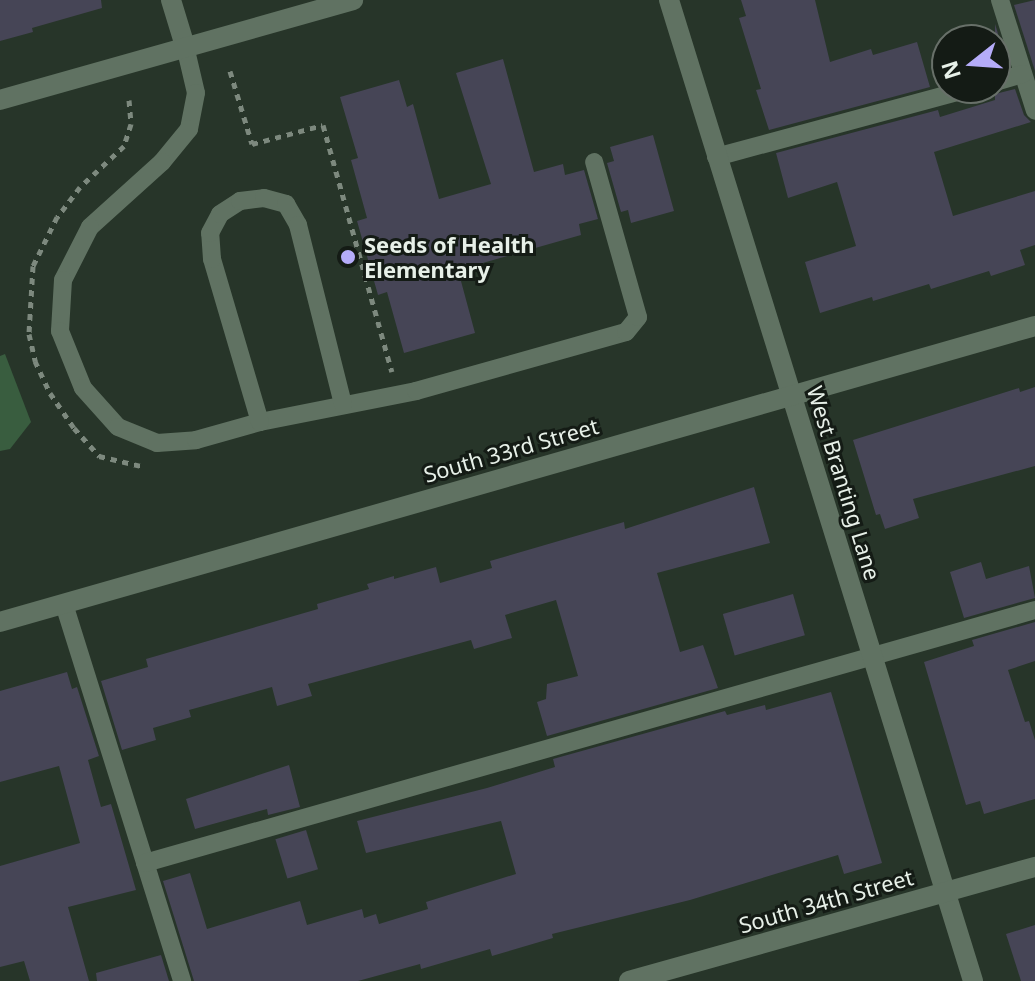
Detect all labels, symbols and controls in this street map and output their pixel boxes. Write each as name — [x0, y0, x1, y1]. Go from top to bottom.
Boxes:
north arrow — [931, 24, 1011, 104]
text: N — [933, 57, 967, 83]
place label: Seeds of Health Elementary — [364, 231, 535, 282]
marker: Seeds of Health Elementary — [339, 248, 357, 266]
street label: West Branting Lane — [802, 383, 886, 583]
street label: South 33rd Street — [420, 412, 602, 488]
street label: South 34th Street — [736, 863, 916, 939]

